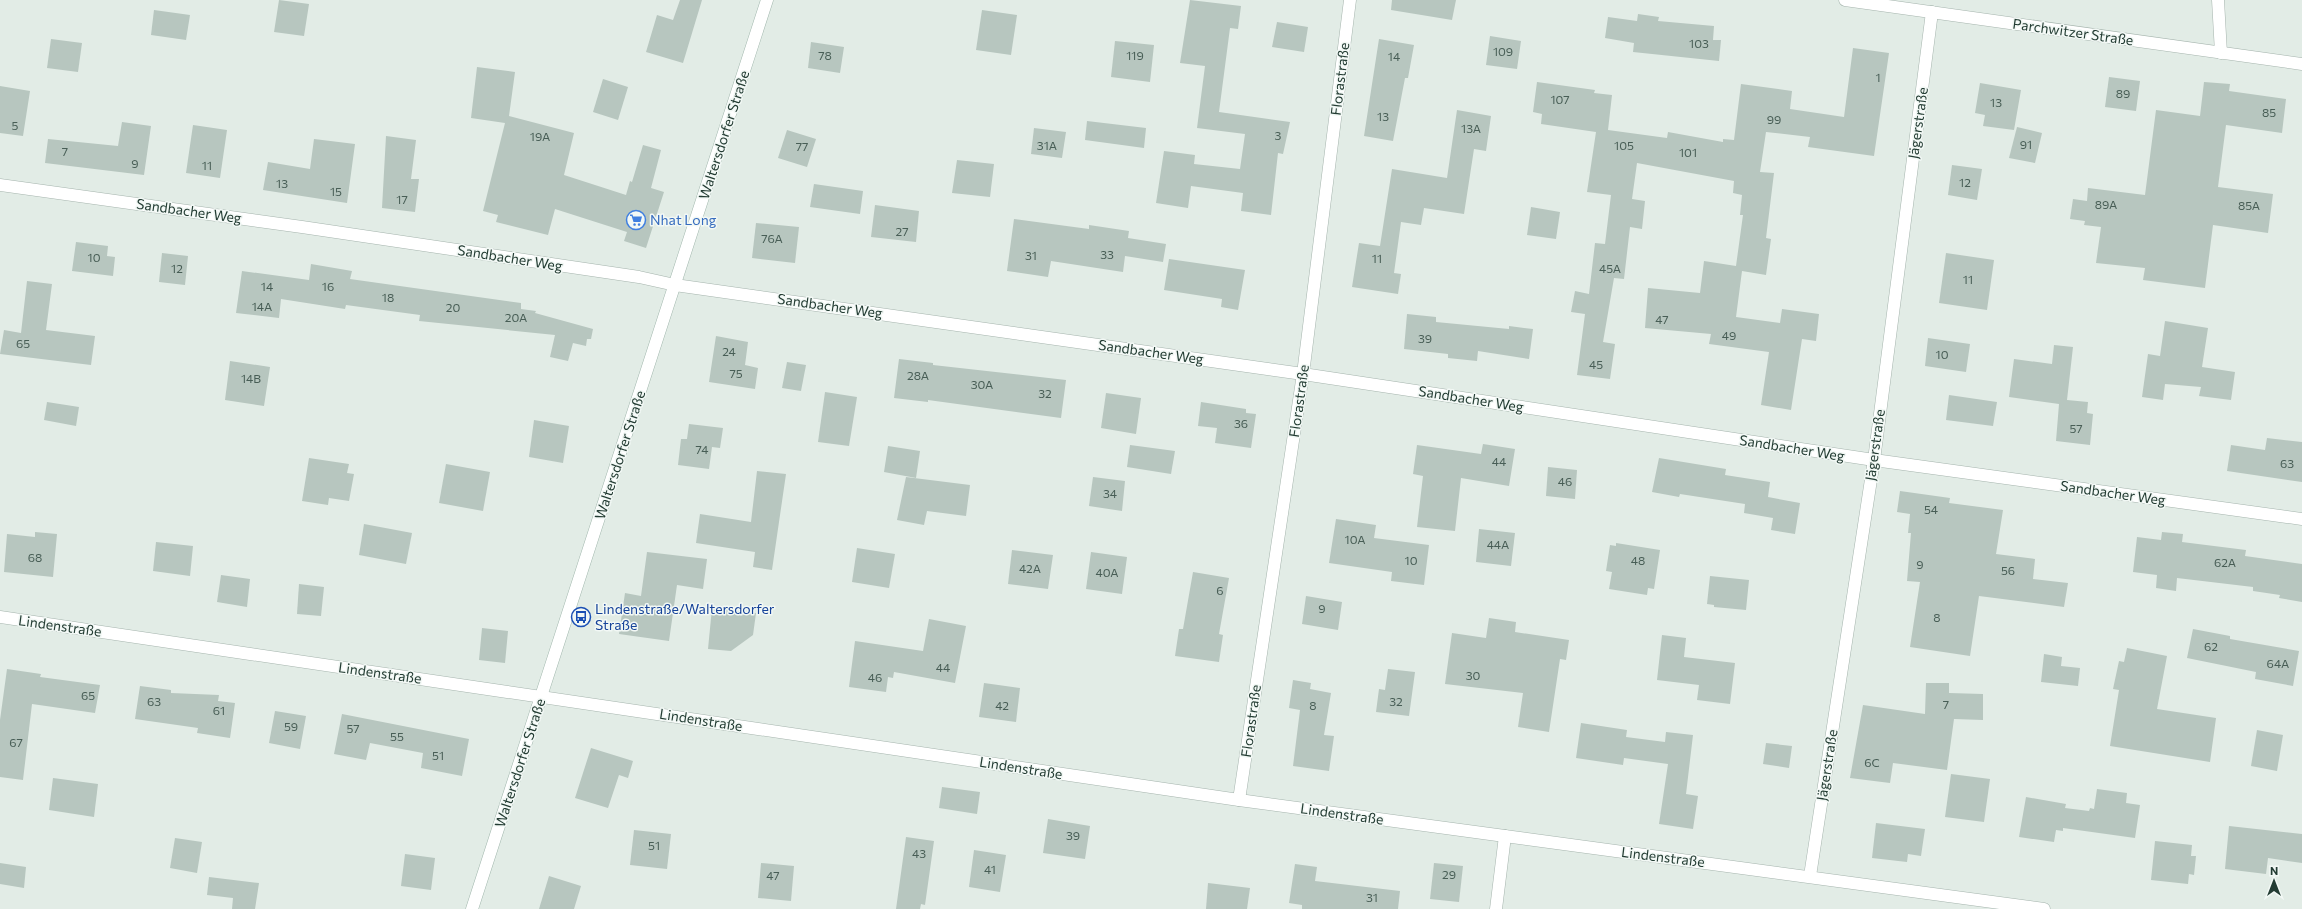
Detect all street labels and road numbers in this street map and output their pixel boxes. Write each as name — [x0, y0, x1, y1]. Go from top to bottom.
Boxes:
street label: Parchwitzer Straße — [2012, 15, 2135, 48]
street label: Florastraße — [1327, 41, 1352, 116]
street label: Waltersdorfer Straße — [695, 68, 752, 201]
street label: Jägerstraße — [1904, 86, 1931, 160]
street label: Sandbacher Weg — [135, 195, 243, 226]
street label: Sandbacher Weg — [456, 241, 564, 274]
street label: Sandbacher Weg — [776, 290, 884, 321]
street label: Sandbacher Weg — [1097, 336, 1205, 367]
street label: Florastraße — [1285, 363, 1312, 438]
street label: Sandbacher Weg — [1417, 382, 1525, 415]
street label: Waltersdorfer Straße — [591, 388, 648, 521]
street label: Jägerstraße — [1861, 408, 1888, 482]
street label: Sandbacher Weg — [1738, 431, 1846, 464]
street label: Sandbacher Weg — [2059, 477, 2167, 508]
street label: Lindenstraße — [17, 611, 103, 640]
street label: Lindenstraße — [337, 658, 423, 687]
street label: Florastraße — [1237, 683, 1264, 758]
street label: Waltersdorfer Straße — [491, 696, 548, 829]
street label: Lindenstraße — [658, 705, 744, 734]
street label: Jägerstraße — [1812, 728, 1841, 802]
street label: Lindenstraße — [978, 753, 1064, 782]
street label: Lindenstraße — [1299, 799, 1385, 828]
street label: Lindenstraße — [1620, 843, 1706, 870]

